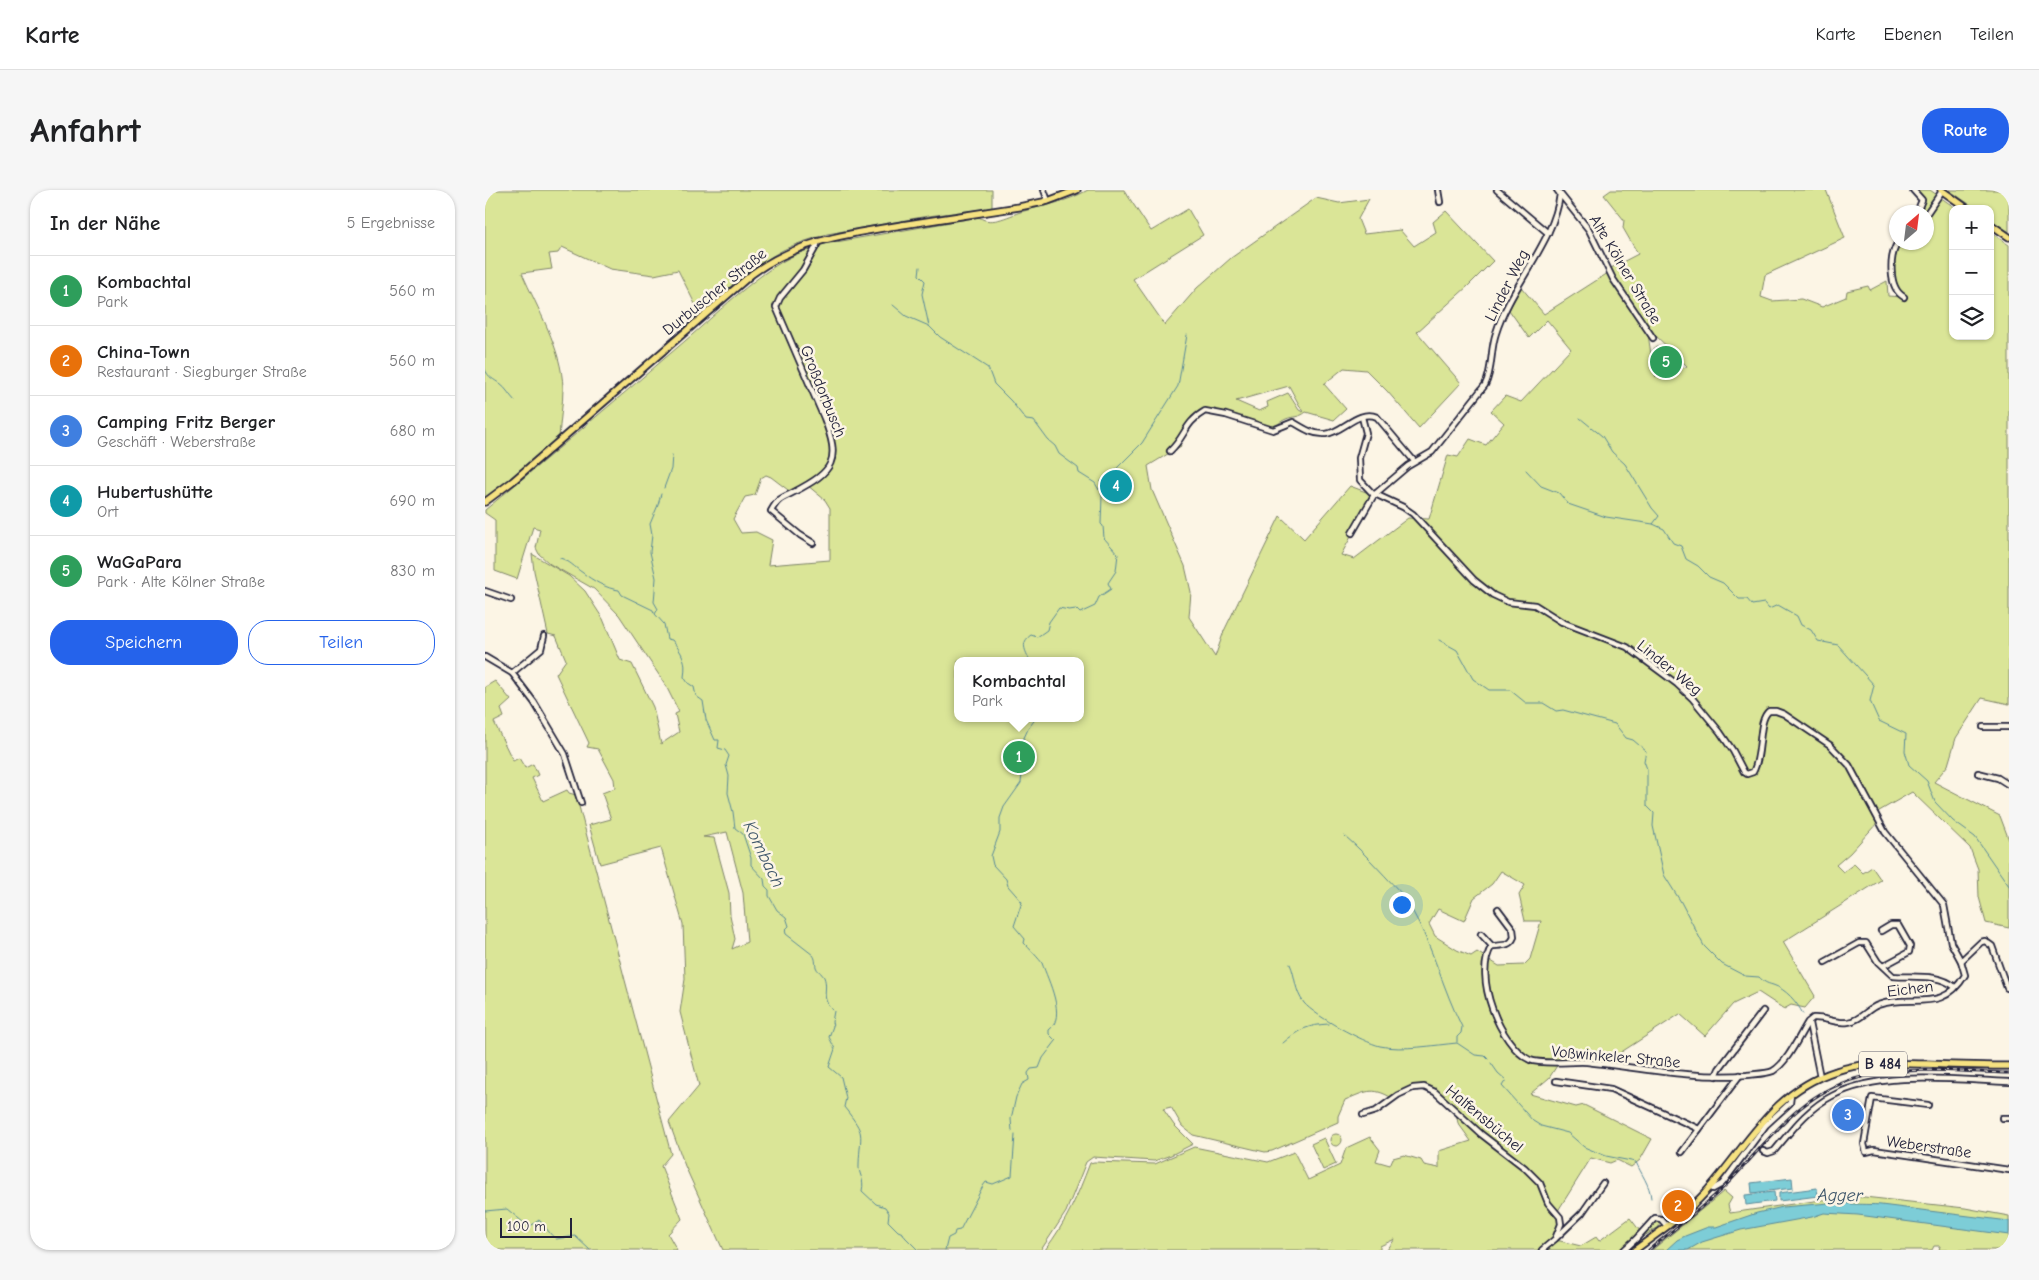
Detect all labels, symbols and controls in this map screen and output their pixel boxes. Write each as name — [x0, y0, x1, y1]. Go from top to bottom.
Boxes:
text: Karte — [25, 21, 79, 49]
text: Karte — [1815, 24, 1856, 45]
text: Ebenen — [1884, 24, 1942, 45]
text: Teilen — [1970, 24, 2014, 45]
button: Route — [1922, 108, 2009, 153]
text: Anfahrt — [30, 110, 141, 151]
north arrow — [1889, 205, 1934, 250]
map controls — [1949, 205, 1994, 340]
button: + — [1949, 205, 1994, 250]
text: In der Nähe — [50, 211, 160, 235]
street label: Alte Kölner Straße — [1586, 212, 1665, 327]
text: 5 Ergebnisse — [347, 214, 435, 232]
street label: Durbuscher Straße — [659, 244, 770, 339]
street label: Linder Weg — [1481, 247, 1533, 324]
button: − — [1949, 250, 1994, 295]
text: Kombachtal — [97, 271, 191, 293]
text: 1 — [63, 282, 69, 300]
text: 560 m — [389, 282, 435, 300]
text: Park — [97, 293, 128, 311]
button: layers — [1949, 295, 1994, 340]
text: China-Town — [97, 341, 190, 363]
street label: Großdorbusch — [796, 343, 850, 440]
pin: 5 — [1650, 343, 1682, 381]
text: 2 — [62, 352, 70, 370]
text: 560 m — [389, 352, 435, 370]
text: Restaurant · Siegburger Straße — [97, 363, 307, 381]
text: Camping Fritz Berger — [97, 411, 275, 433]
text: 3 — [62, 422, 70, 440]
text: 680 m — [390, 422, 435, 440]
text: Geschäft · Weberstraße — [97, 433, 256, 451]
pin: 4 — [1100, 467, 1132, 505]
text: Hubertushütte — [97, 481, 213, 503]
text: 4 — [62, 492, 70, 510]
text: 690 m — [390, 492, 435, 510]
text: Ort — [97, 503, 118, 521]
text: WaGaPara — [97, 551, 182, 573]
text: 5 — [62, 562, 70, 580]
text: 830 m — [390, 562, 435, 580]
text: Park · Alte Kölner Straße — [97, 573, 265, 591]
button: Speichern — [50, 620, 238, 665]
button: Teilen — [248, 620, 435, 665]
street label: Linder Weg — [1633, 636, 1705, 699]
popup — [954, 657, 1084, 722]
text: Kombachtal — [972, 670, 1066, 692]
text: Park — [972, 692, 1003, 710]
pin: 1 — [1003, 738, 1035, 776]
water label: Kombach — [738, 817, 789, 891]
your location — [1389, 892, 1415, 918]
street label: Eichen — [1886, 977, 1934, 1001]
street label: Voßwinkeler Straße — [1551, 1042, 1681, 1072]
road number: B 484 — [1859, 1052, 1907, 1076]
street label: Halfensbüchel — [1442, 1081, 1527, 1156]
pin: 3 — [1832, 1096, 1864, 1134]
street label: Weberstraße — [1885, 1132, 1973, 1162]
water label: Agger — [1816, 1185, 1864, 1206]
pin: 2 — [1662, 1187, 1694, 1225]
scale bar — [500, 1215, 573, 1238]
text: 100 m — [507, 1218, 546, 1235]

